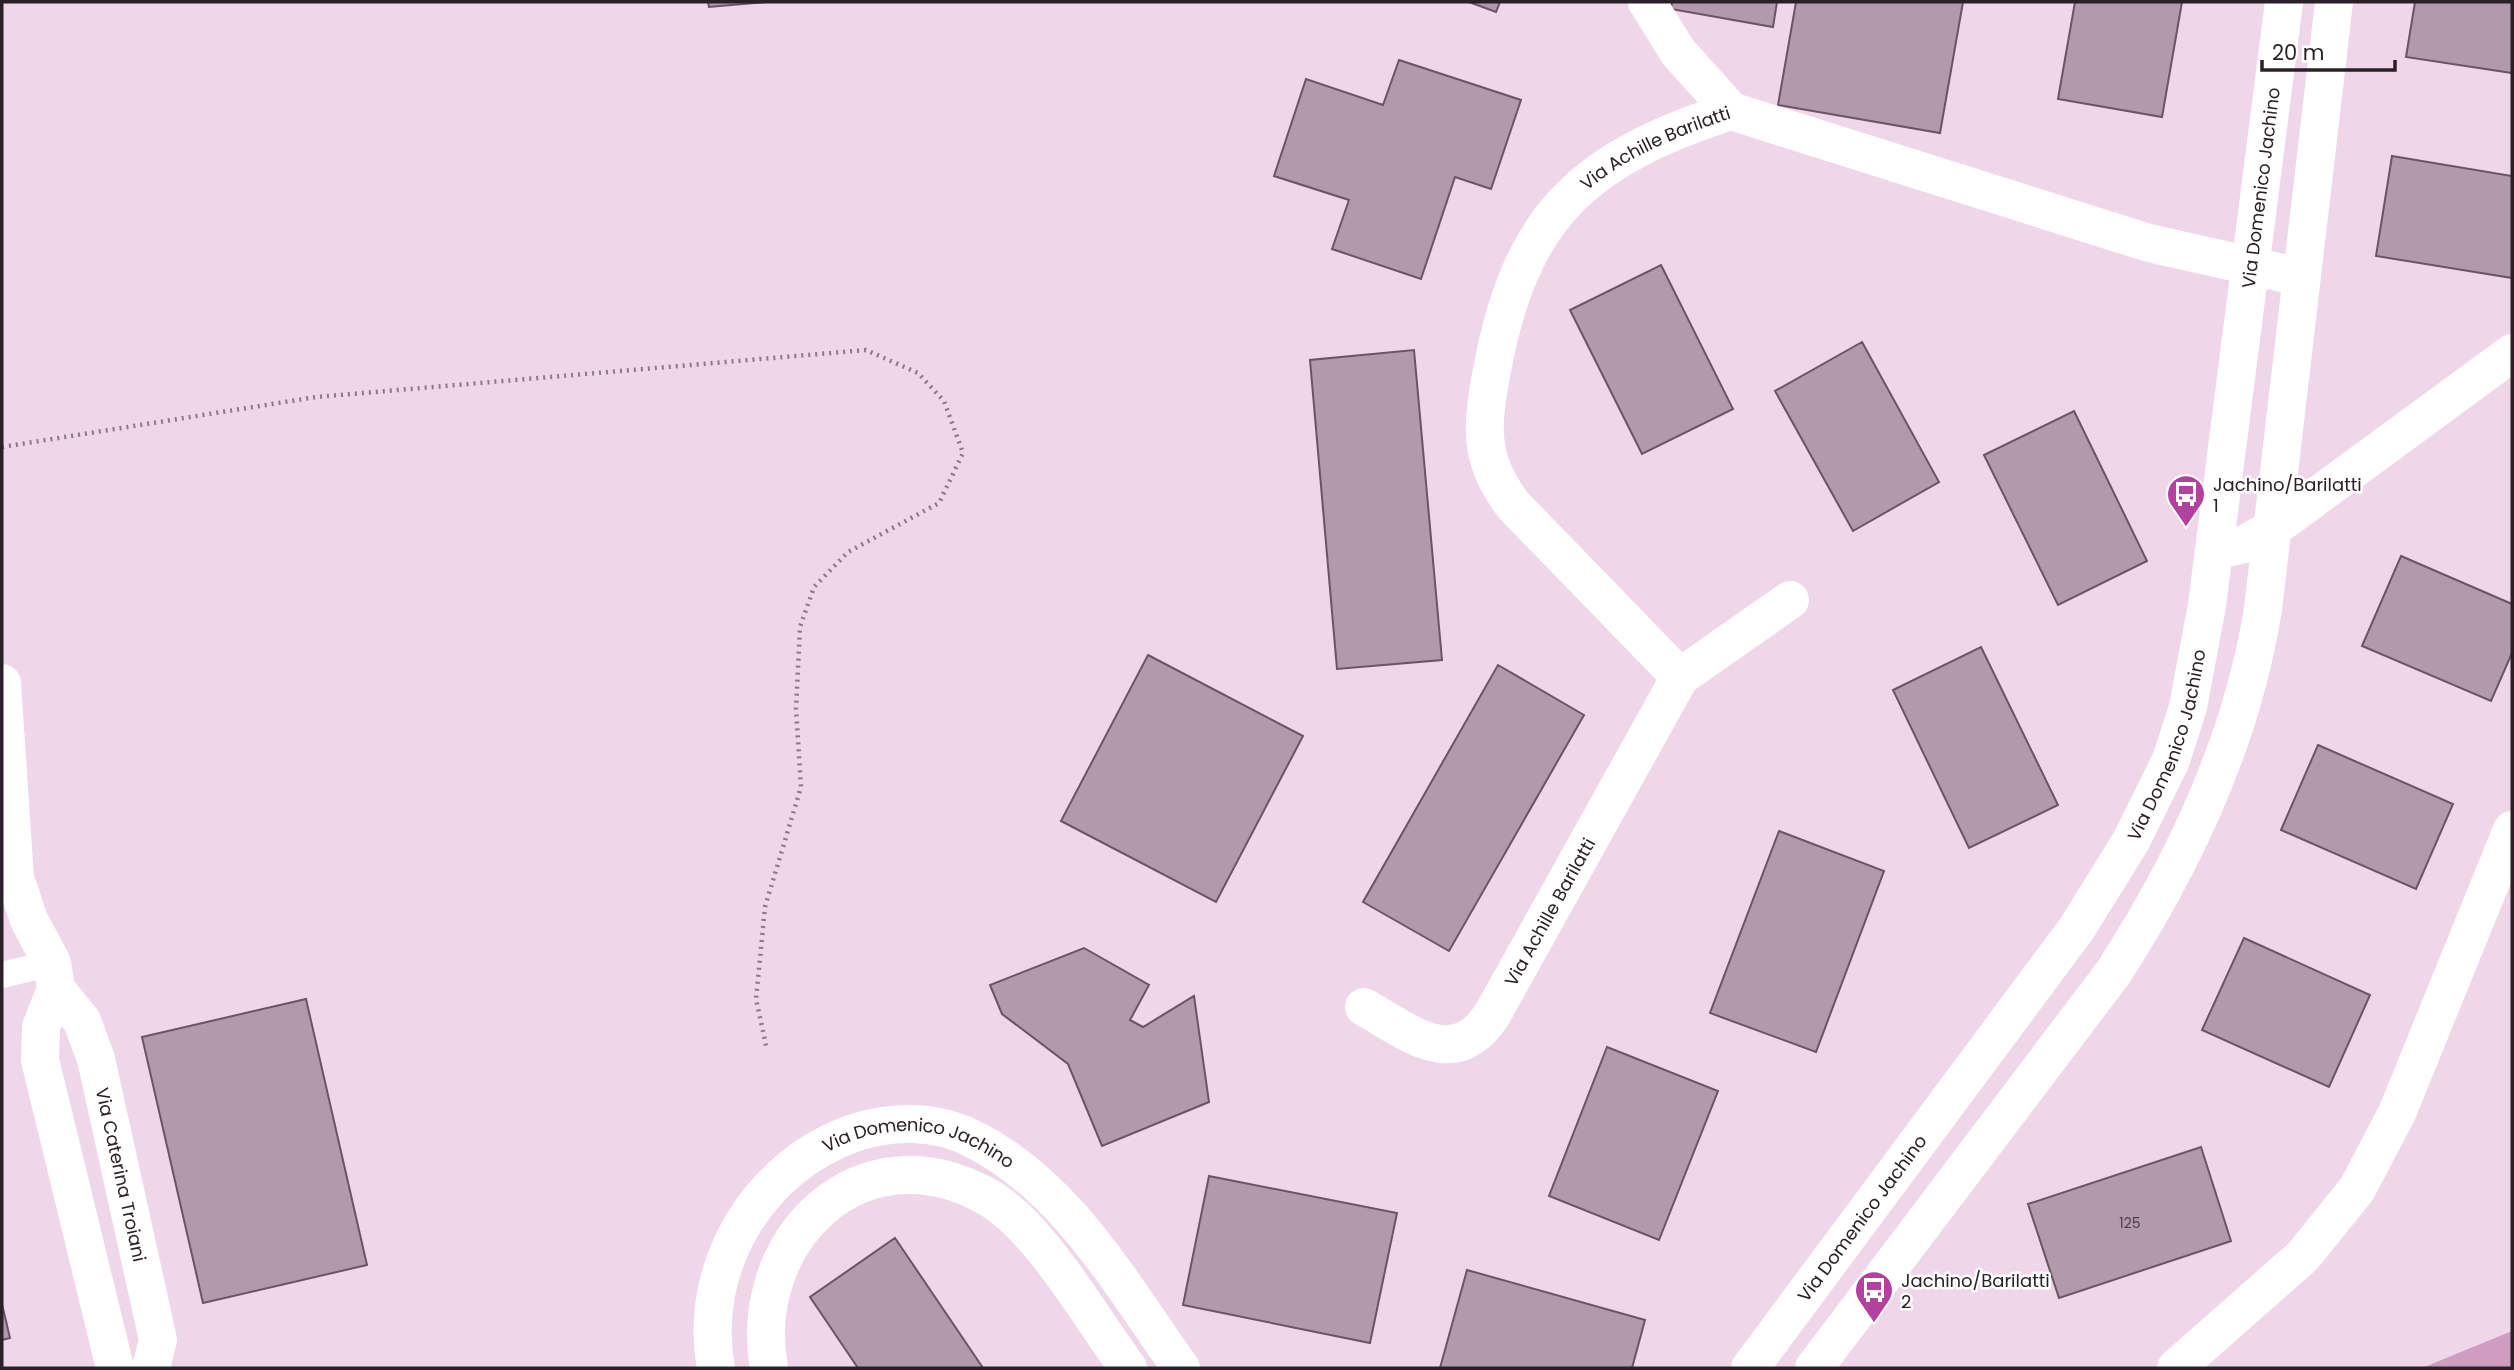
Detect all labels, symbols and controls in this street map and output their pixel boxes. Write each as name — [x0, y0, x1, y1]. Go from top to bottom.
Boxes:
scale bar — [2262, 28, 2395, 72]
text: 20 m — [2272, 38, 2325, 67]
street label: Via Domenico Jachino — [2235, 86, 2286, 290]
street label: Via Achille Barilatti — [1574, 100, 1733, 195]
place label: Jachino/Barilatti 1 — [2213, 472, 2362, 518]
bus stop icon: Jachino/Barilatti 1 — [2165, 473, 2207, 528]
street label: Via Domenico Jachino — [2121, 647, 2211, 845]
street label: Via Achille Barilatti — [1498, 833, 1601, 990]
street label: Via Caterina Troiani — [90, 1085, 153, 1264]
street label: Via Domenico Jachino — [818, 1111, 1020, 1174]
street label: Via Domenico Jachino — [1791, 1129, 1932, 1307]
house number: 125 — [2119, 1213, 2141, 1233]
place label: Jachino/Barilatti 2 — [1901, 1268, 2050, 1314]
bus stop icon: Jachino/Barilatti 2 — [1853, 1269, 1895, 1324]

